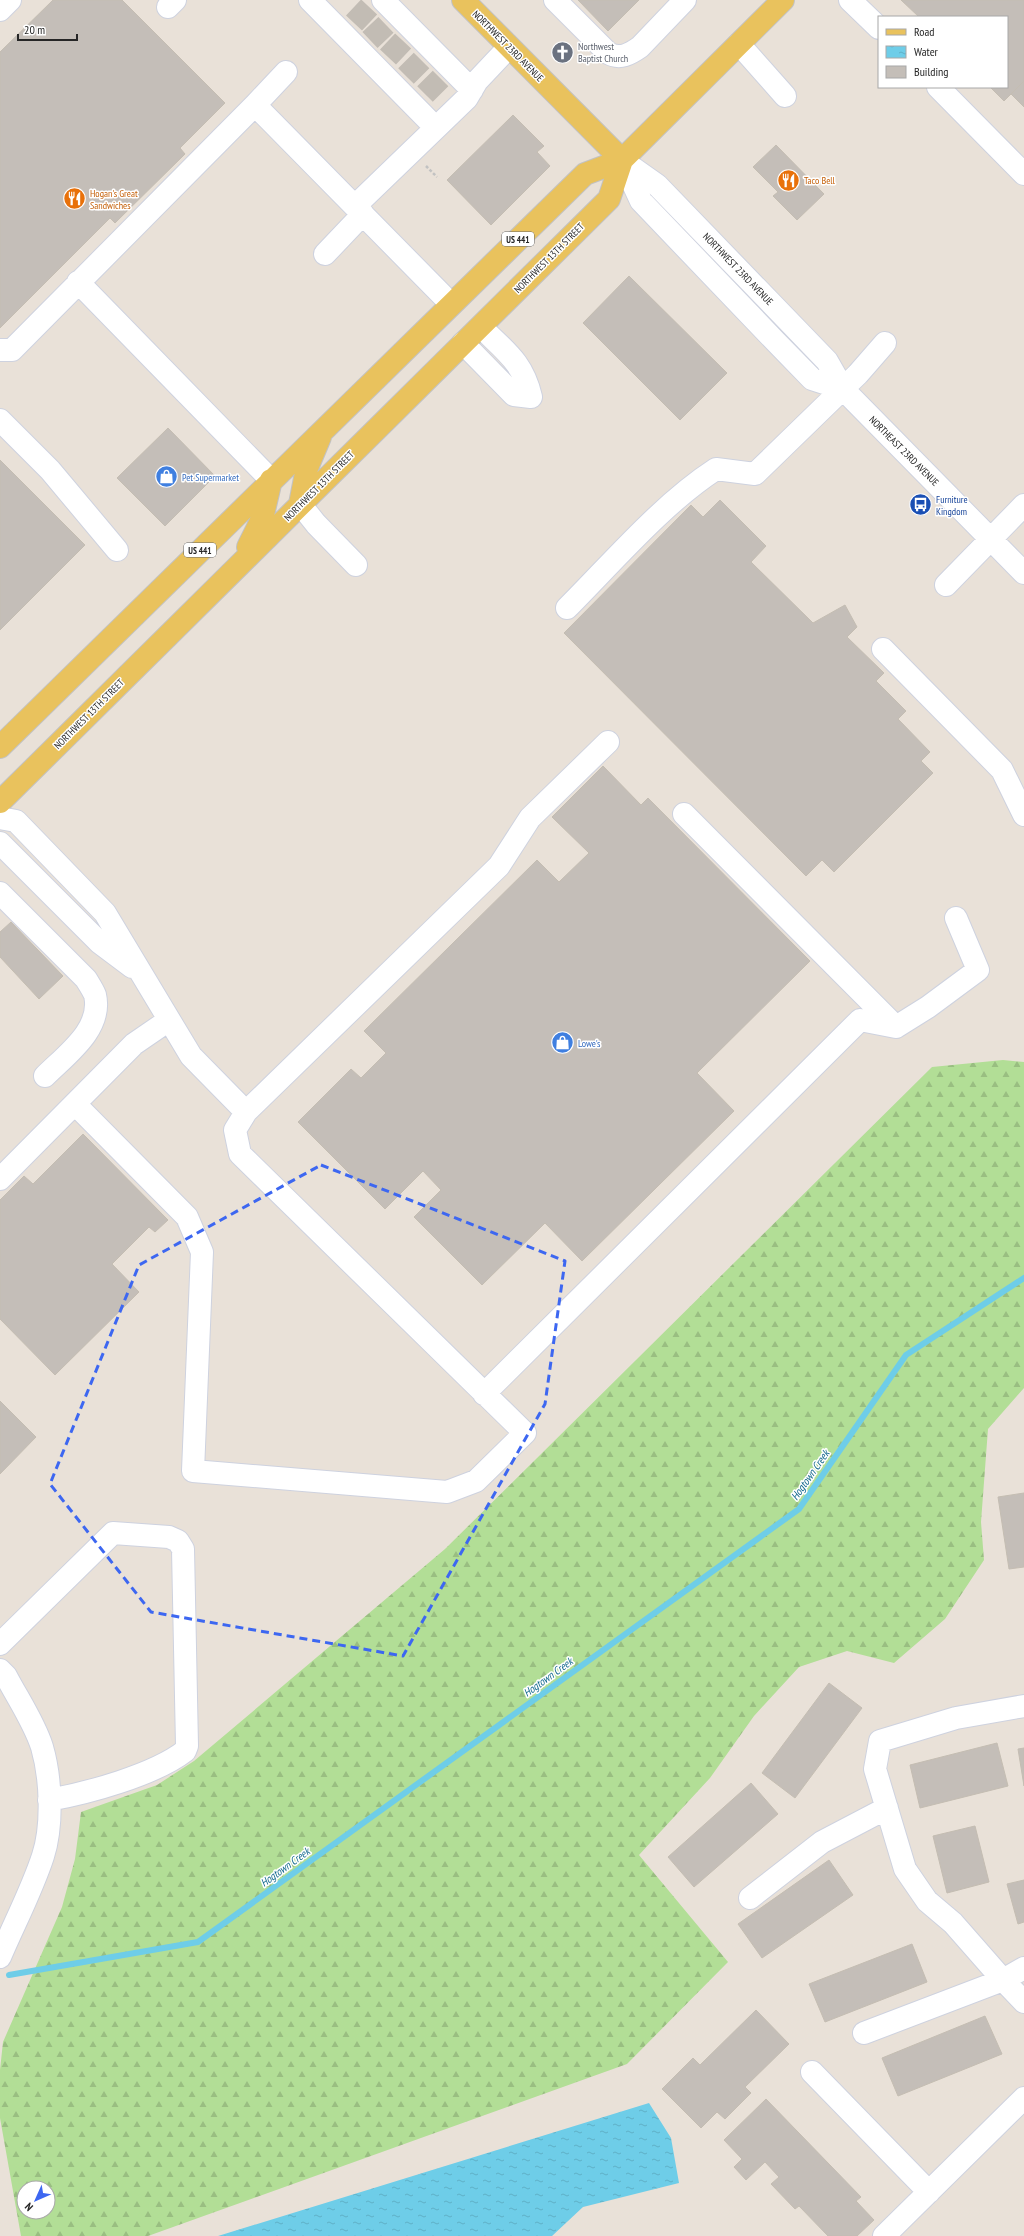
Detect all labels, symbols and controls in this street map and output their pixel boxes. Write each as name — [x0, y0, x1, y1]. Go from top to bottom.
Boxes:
street label: NORTHWEST 23RD AVENUE — [470, 8, 546, 84]
scale bar — [18, 16, 77, 42]
legend — [878, 16, 1008, 88]
text: 20 m — [24, 22, 45, 37]
text: Road — [914, 24, 934, 39]
church icon: Northwest Baptist Church — [550, 39, 576, 65]
place label: Northwest Baptist Church — [578, 40, 628, 65]
text: Water — [914, 44, 939, 59]
text: Building — [914, 64, 949, 79]
restaurant icon: Taco Bell — [775, 167, 801, 193]
place label: Taco Bell — [804, 174, 836, 187]
restaurant icon: Hogan's Great Sandwiches — [61, 186, 87, 212]
place label: Hogan's Great Sandwiches — [90, 187, 138, 212]
street label: NORTHWEST 13TH STREET — [511, 220, 587, 296]
street label: NORTHWEST 23RD AVENUE — [700, 230, 776, 308]
road number: US 441 — [502, 232, 534, 246]
street label: NORTHEAST 23RD AVENUE — [866, 413, 942, 489]
street label: NORTHWEST 13TH STREET — [281, 448, 357, 524]
shop icon: Pet Supermarket — [153, 464, 179, 490]
place label: Pet Supermarket — [182, 471, 239, 484]
bus stop icon: Furniture Kingdom — [908, 492, 934, 518]
place label: Furniture Kingdom — [936, 493, 968, 518]
road number: US 441 — [184, 543, 216, 557]
street label: NORTHWEST 13TH STREET — [51, 676, 127, 752]
shop icon: Lowe's — [550, 1030, 576, 1056]
place label: Lowe's — [578, 1037, 601, 1050]
water label: Hogtown Creek — [788, 1446, 833, 1503]
water label: Hogtown Creek — [520, 1653, 577, 1700]
water label: Hogtown Creek — [257, 1843, 314, 1890]
north arrow — [16, 2180, 56, 2220]
text: N — [22, 2200, 36, 2214]

